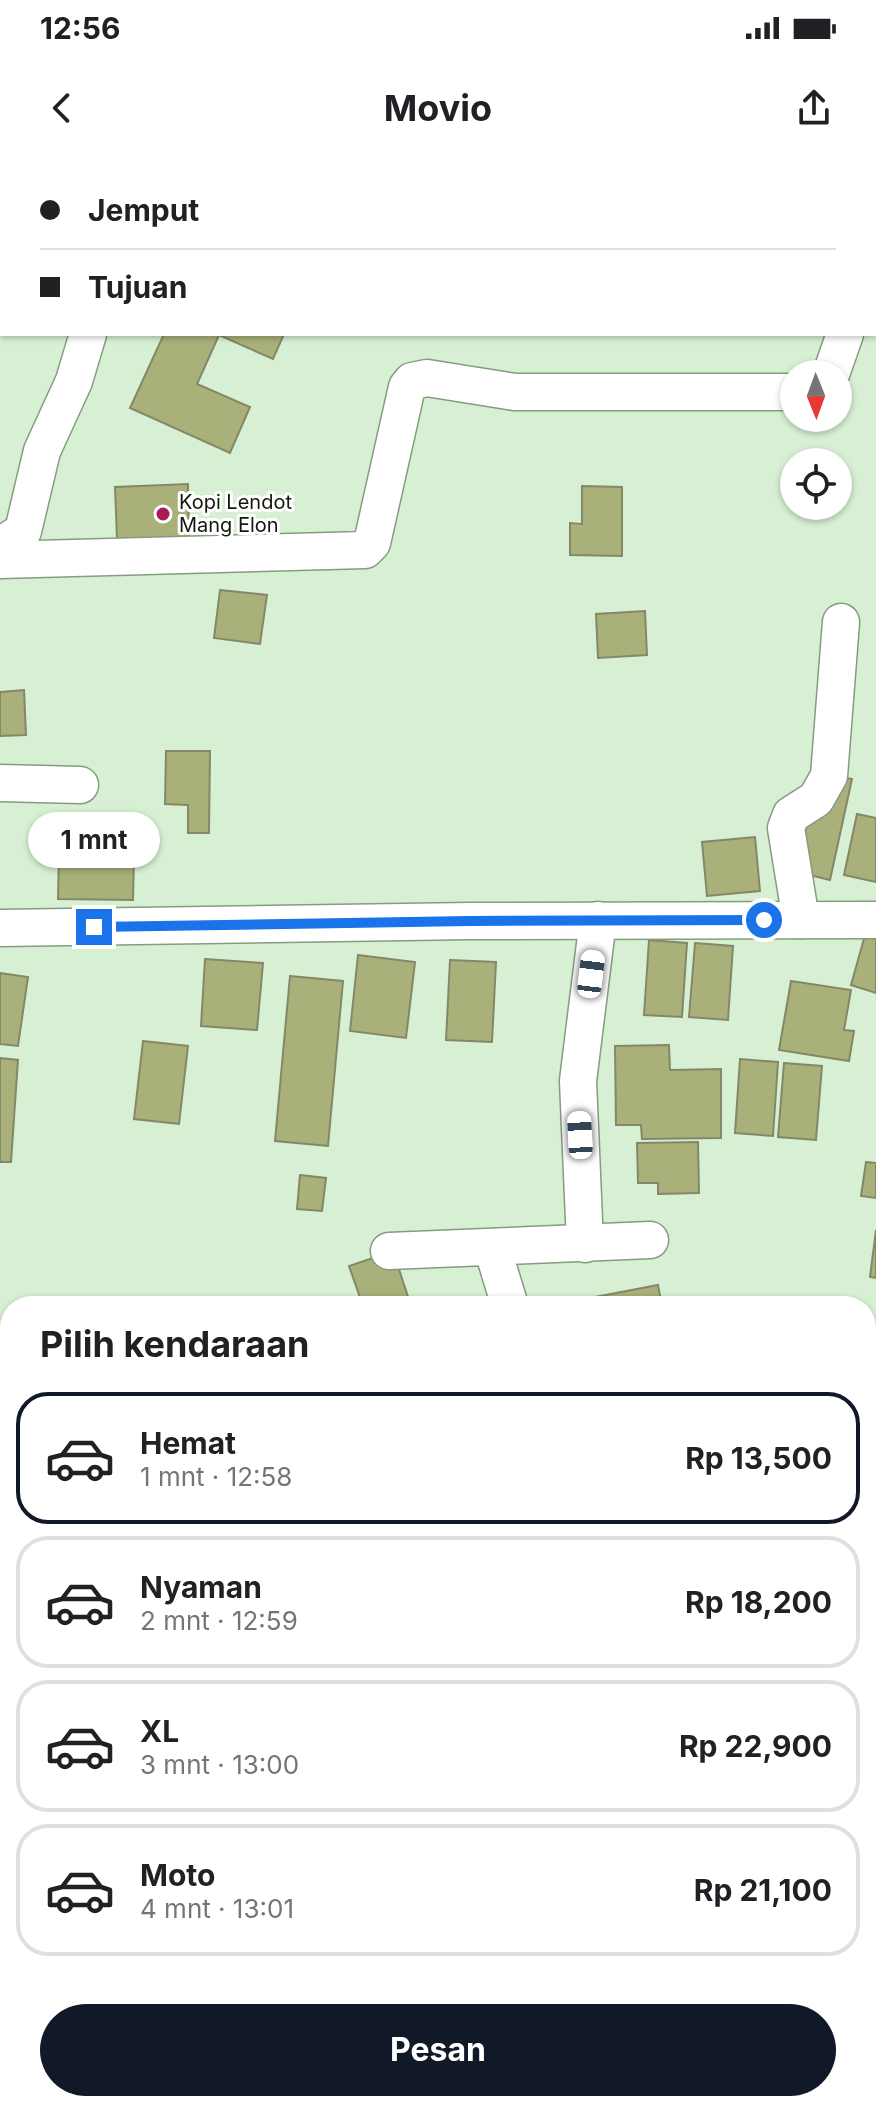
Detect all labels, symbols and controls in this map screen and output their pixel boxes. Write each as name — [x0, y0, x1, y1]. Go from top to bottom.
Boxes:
text: 12:56 — [40, 10, 121, 46]
icon: back — [40, 86, 84, 130]
text: Movio — [384, 86, 492, 130]
icon: share — [792, 86, 836, 130]
text: Jemput — [88, 192, 199, 228]
text: Tujuan — [88, 269, 187, 305]
north arrow — [780, 360, 852, 432]
map controls — [780, 360, 852, 520]
button: locate — [780, 448, 852, 520]
place label: Kopi Lendot Mang Elon — [179, 490, 292, 537]
marker: Kopi Lendot Mang Elon — [154, 505, 172, 523]
callout: 1 mnt — [28, 811, 160, 867]
text: 1 mnt — [61, 824, 127, 855]
route start — [746, 902, 782, 938]
route end — [76, 909, 112, 945]
car — [576, 949, 606, 999]
car — [567, 1110, 593, 1160]
text: Pilih kendaraan — [40, 1322, 309, 1366]
icon: car — [44, 1422, 116, 1494]
text: Hemat — [140, 1425, 236, 1461]
text: Rp 13,500 — [685, 1440, 832, 1476]
text: 1 mnt · 12:58 — [140, 1461, 292, 1492]
icon: car — [44, 1566, 116, 1638]
text: Nyaman — [140, 1569, 262, 1605]
text: Rp 18,200 — [685, 1584, 832, 1620]
text: 2 mnt · 12:59 — [140, 1605, 298, 1636]
icon: car — [44, 1710, 116, 1782]
text: XL — [140, 1713, 179, 1749]
text: Rp 22,900 — [679, 1728, 832, 1764]
text: 3 mnt · 13:00 — [140, 1749, 299, 1780]
icon: car — [44, 1854, 116, 1926]
text: Moto — [140, 1857, 215, 1893]
text: Rp 21,100 — [694, 1872, 832, 1908]
text: 4 mnt · 13:01 — [140, 1893, 294, 1924]
button: Pesan — [40, 2004, 836, 2096]

